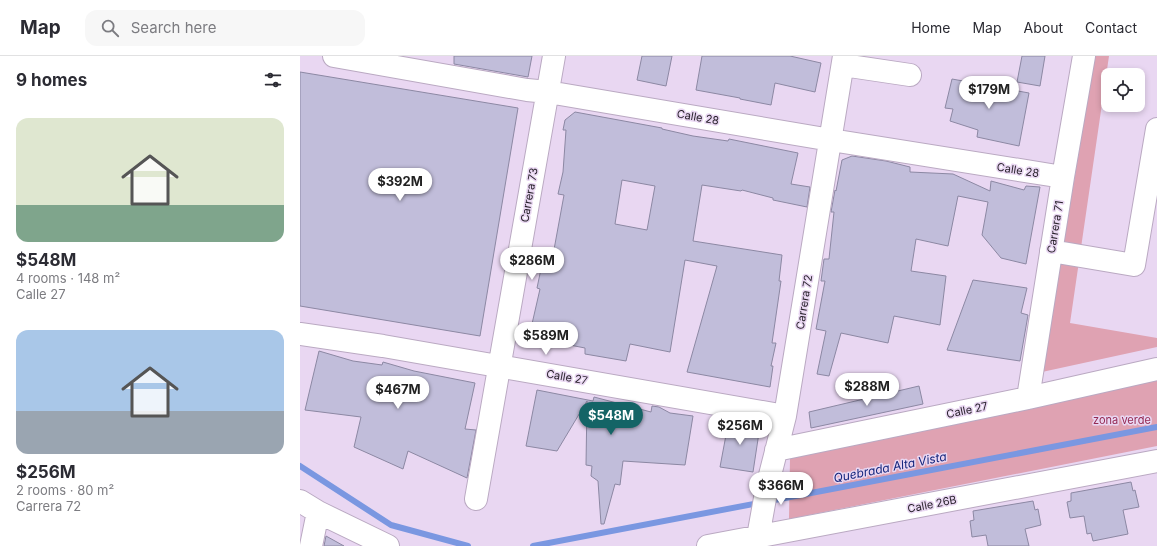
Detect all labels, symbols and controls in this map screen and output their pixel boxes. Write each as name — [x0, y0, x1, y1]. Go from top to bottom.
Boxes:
search box — [85, 10, 365, 46]
text: Map — [20, 16, 61, 39]
icon: search — [99, 17, 121, 39]
text: Search here — [131, 18, 216, 37]
text: Home — [911, 19, 950, 36]
text: Map — [972, 19, 1002, 36]
text: About — [1024, 19, 1063, 36]
text: Contact — [1085, 19, 1137, 36]
map controls — [1101, 68, 1145, 112]
button: locate — [1101, 68, 1145, 112]
icon: filters — [262, 69, 284, 91]
text: 9 homes — [16, 70, 87, 90]
pin: $179M — [961, 76, 1017, 110]
text: $179M — [968, 81, 1010, 97]
street label: Calle 28 — [676, 106, 720, 128]
icon: home — [114, 144, 186, 216]
street label: Calle 28 — [996, 160, 1040, 180]
street label: Carrera 73 — [517, 166, 541, 223]
pin: $392M — [372, 168, 428, 202]
text: $392M — [377, 173, 423, 189]
street label: Carrera 71 — [1044, 200, 1066, 254]
pin: $286M — [504, 247, 560, 281]
text: $548M — [16, 250, 76, 270]
text: $286M — [509, 252, 555, 268]
text: 4 rooms · 148 m² — [16, 270, 120, 286]
street label: Carrera 72 — [793, 274, 815, 330]
text: Calle 27 — [16, 286, 66, 302]
pin: $589M — [518, 322, 574, 356]
text: $589M — [523, 327, 569, 343]
icon: home — [114, 356, 186, 428]
street label: Calle 27 — [545, 366, 589, 388]
pin: $288M — [839, 373, 895, 407]
pin: $467M — [370, 376, 426, 410]
text: $288M — [844, 378, 890, 394]
text: $467M — [375, 381, 421, 397]
street label: Calle 27 — [945, 399, 989, 421]
pin: $548M — [583, 402, 639, 436]
text: $548M — [588, 407, 634, 423]
pin: $256M — [712, 412, 768, 446]
park label: zona verde — [1093, 413, 1151, 427]
text: $256M — [717, 417, 763, 433]
water label: Quebrada Alta Vista — [832, 449, 948, 485]
text: $256M — [16, 462, 76, 482]
pin: $366M — [753, 472, 809, 506]
text: $366M — [758, 477, 804, 493]
text: 2 rooms · 80 m² — [16, 482, 114, 498]
street label: Calle 26B — [906, 492, 958, 516]
text: Carrera 72 — [16, 498, 81, 514]

